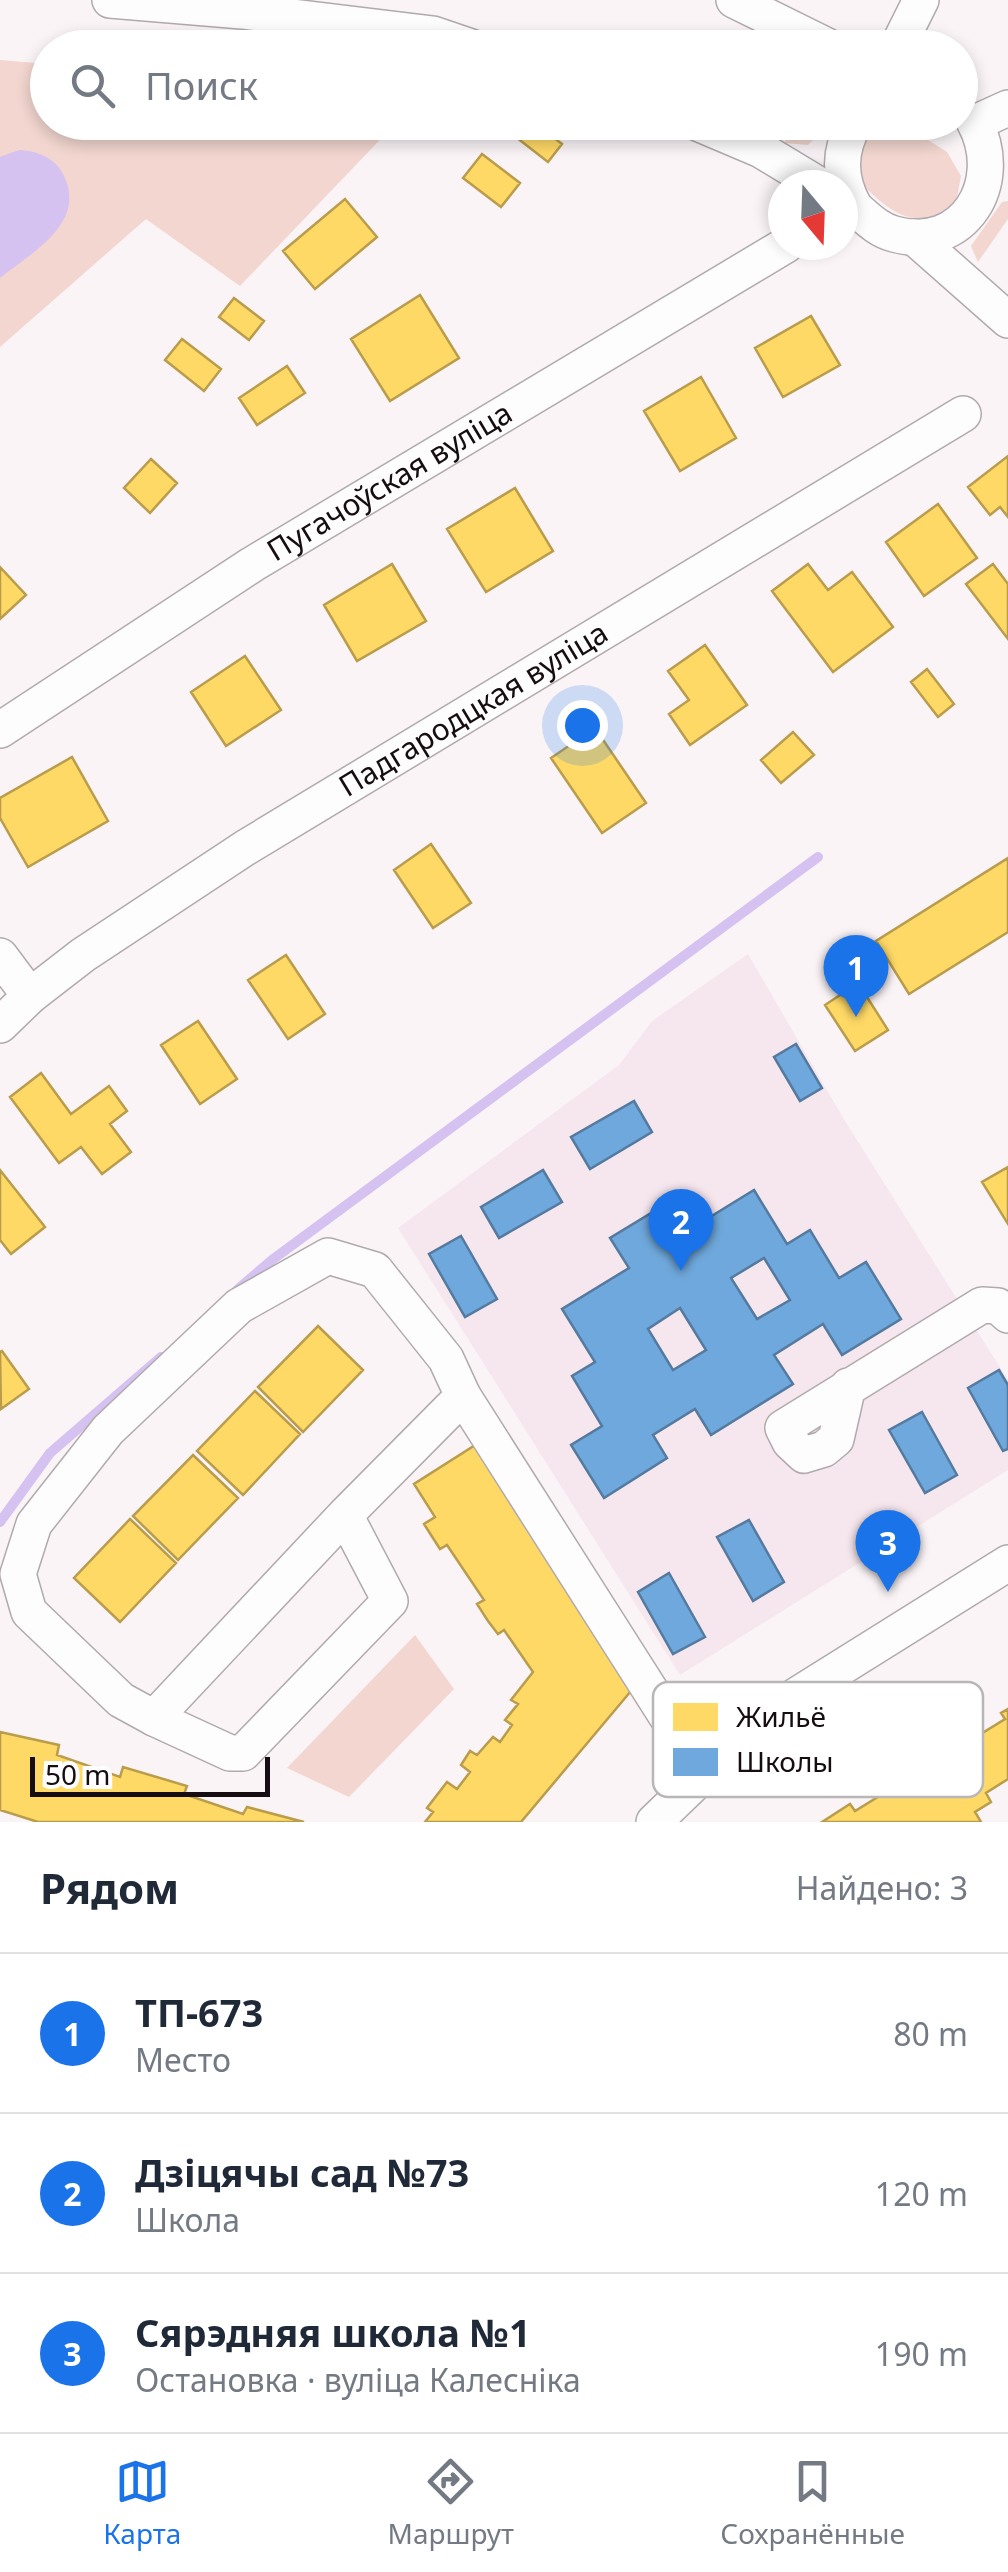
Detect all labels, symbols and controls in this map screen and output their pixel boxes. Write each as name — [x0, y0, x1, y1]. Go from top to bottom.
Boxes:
search box — [30, 30, 978, 140]
icon: search — [65, 58, 120, 113]
text: Поиск — [145, 59, 258, 111]
north arrow — [768, 170, 858, 260]
street label: Пугачоўская вуліца — [259, 392, 519, 570]
street label: Падгародцкая вуліца — [331, 612, 615, 806]
your location — [557, 700, 608, 751]
pin: 1 — [824, 934, 888, 1017]
pin: 2 — [648, 1188, 714, 1271]
pin: 3 — [856, 1510, 920, 1592]
legend — [653, 1682, 983, 1797]
text: Жильё — [736, 1697, 826, 1735]
text: Школы — [736, 1742, 834, 1780]
scale bar — [30, 1752, 270, 1796]
text: 50 m — [45, 1755, 111, 1793]
text: Рядом — [40, 1859, 179, 1916]
text: Найдено: 3 — [796, 1866, 968, 1909]
text: ТП-673 — [135, 1986, 263, 2038]
text: 1 — [63, 2012, 82, 2055]
text: 80 m — [893, 2012, 968, 2055]
text: Место — [135, 2038, 231, 2081]
text: Дзіцячы сад №73 — [135, 2146, 469, 2198]
text: 2 — [63, 2172, 82, 2215]
text: 120 m — [875, 2172, 968, 2215]
text: Школа — [135, 2198, 240, 2241]
text: Сярэдняя школа №1 — [135, 2306, 531, 2358]
text: 3 — [63, 2332, 82, 2375]
text: 190 m — [875, 2332, 968, 2375]
text: Остановка · вуліца Калесніка — [135, 2358, 581, 2401]
tab: Карта — [103, 2454, 181, 2552]
tab: Маршрут — [388, 2454, 514, 2552]
tab: Сохранённые — [720, 2454, 905, 2552]

